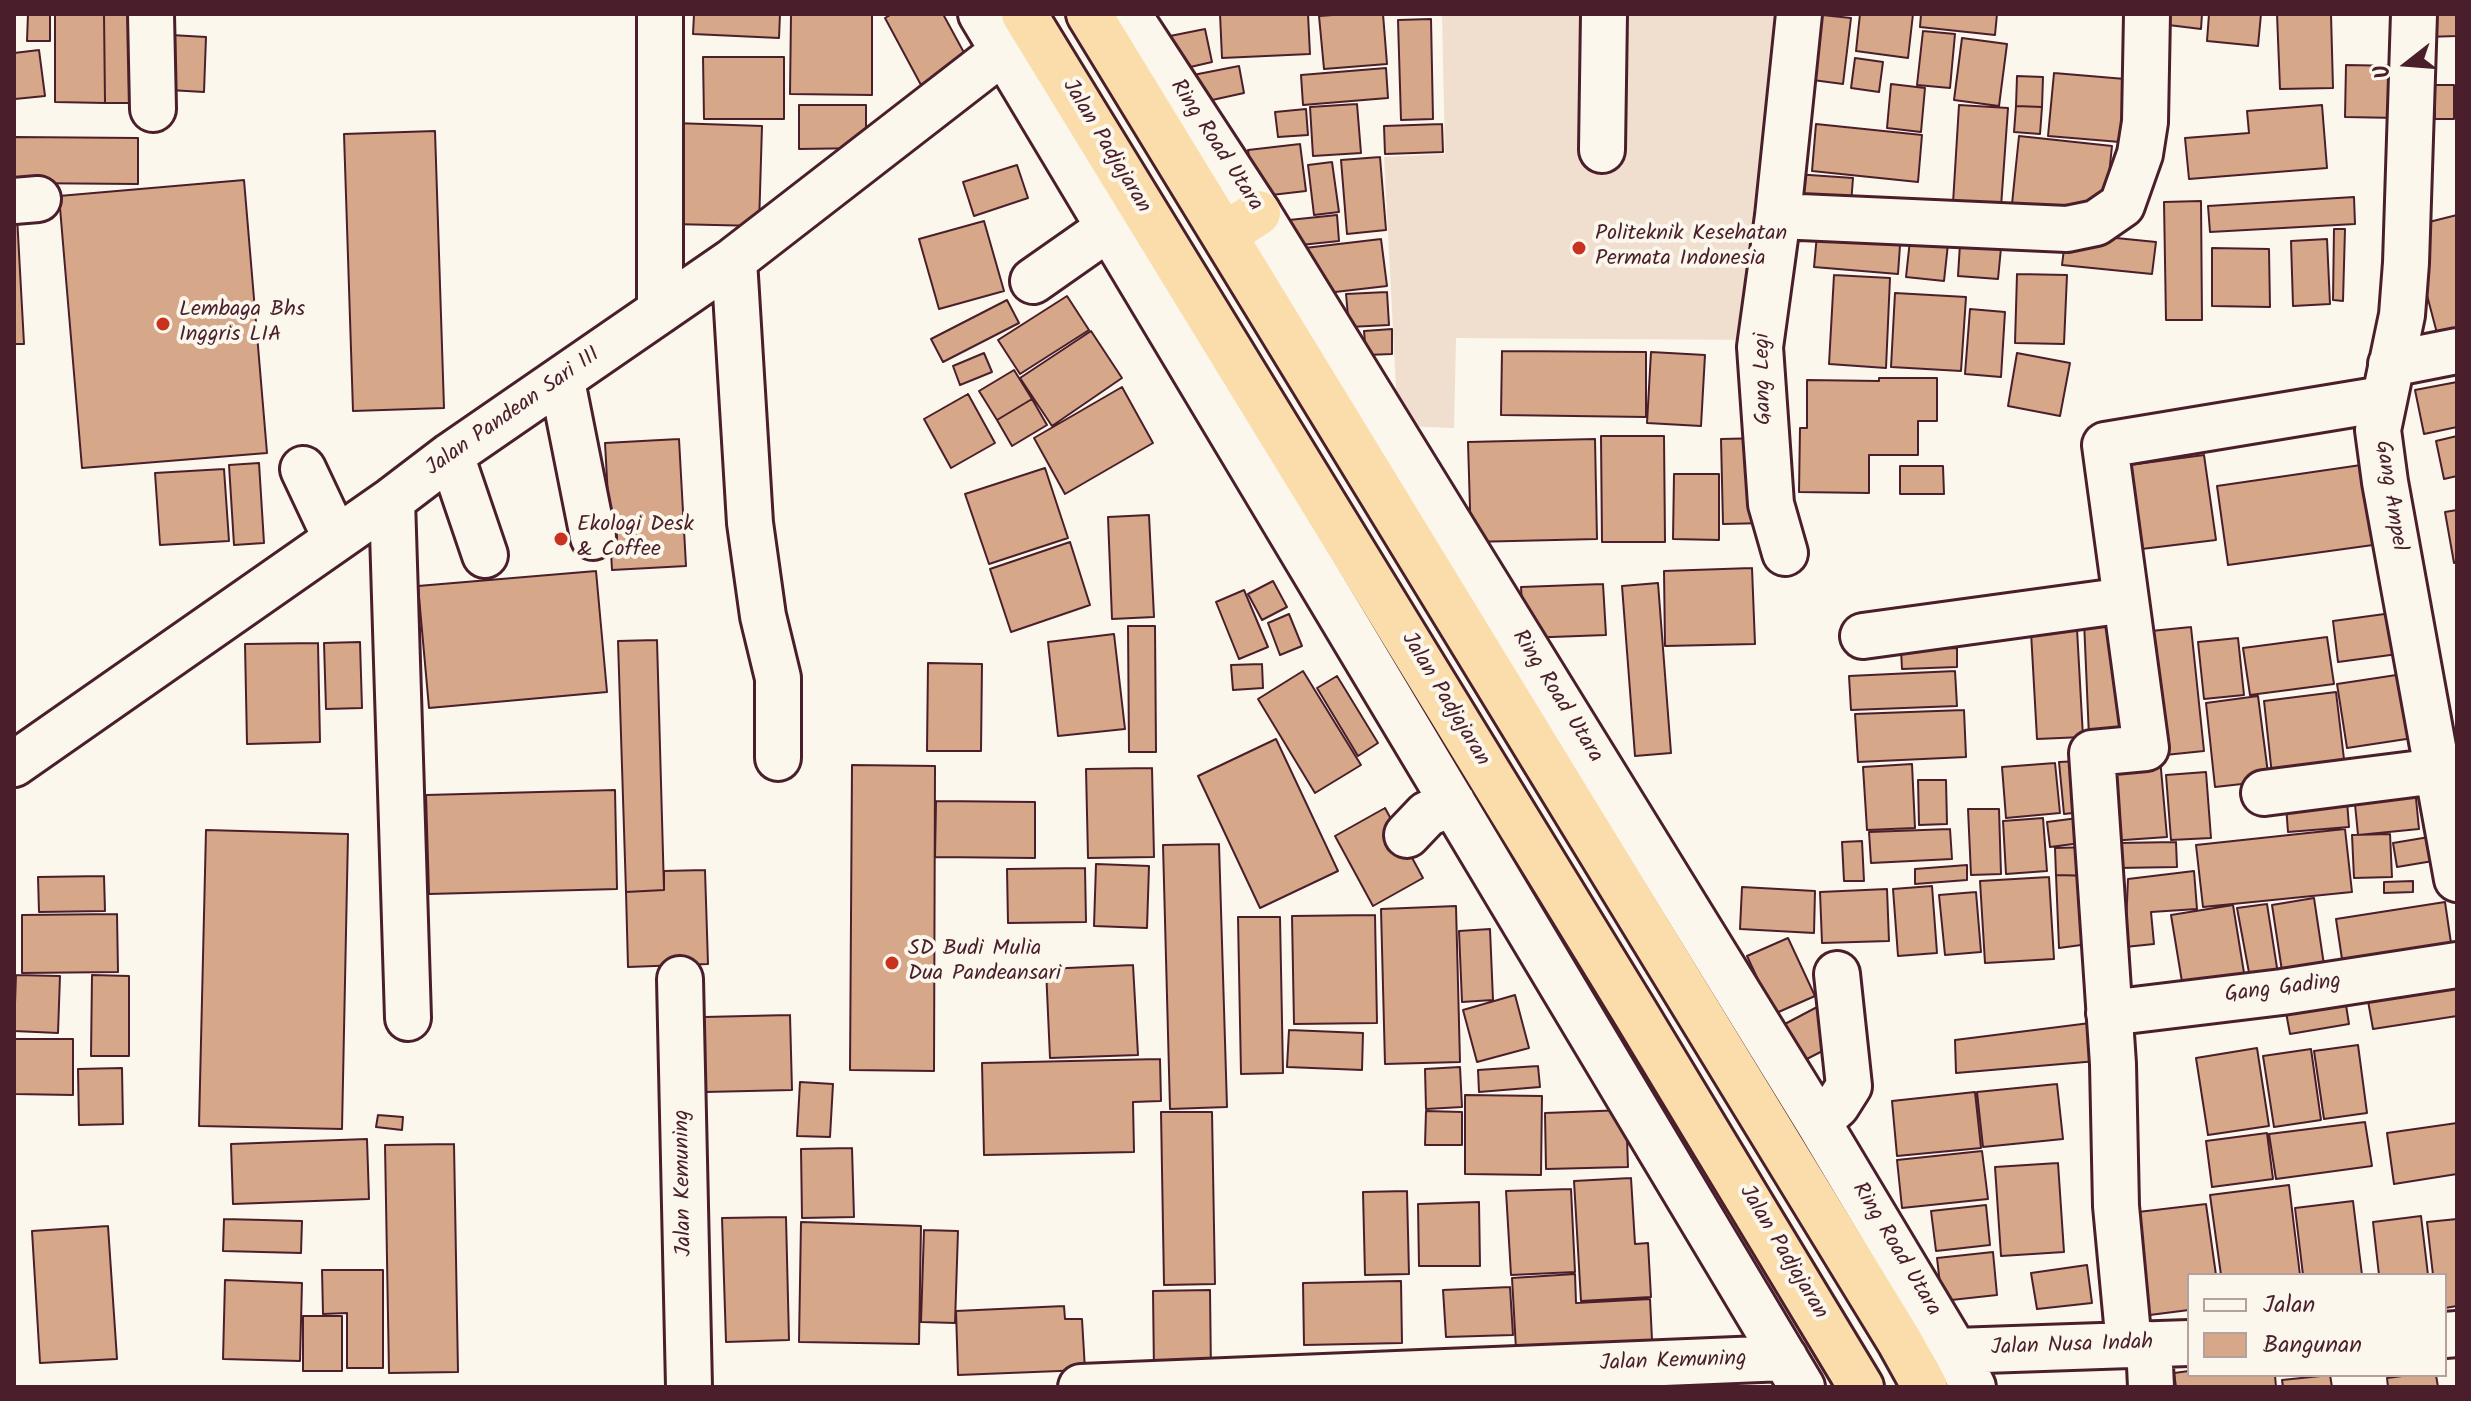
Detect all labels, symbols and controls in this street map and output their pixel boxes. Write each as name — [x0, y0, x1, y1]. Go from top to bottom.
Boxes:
north arrow — [2367, 24, 2447, 104]
text: U — [2365, 60, 2402, 83]
street label: Jalan Padjajaran — [1055, 75, 1155, 219]
street label: Ring Road Utara — [1163, 75, 1267, 217]
place label: Politeknik Kesehatan Permata Indonesia — [1595, 222, 1787, 274]
marker: Politeknik Kesehatan Permata Indonesia — [1570, 239, 1588, 257]
place label: Lembaga Bhs Inggris LIA — [179, 298, 305, 350]
marker: Lembaga Bhs Inggris LIA — [154, 315, 172, 333]
street label: Gang Legi — [1751, 333, 1779, 425]
street label: Jalan Pandean Sari III — [422, 343, 606, 483]
street label: Gang Ampel — [2367, 439, 2411, 553]
place label: Ekologi Desk & Coffee — [577, 513, 694, 564]
marker: Ekologi Desk & Coffee — [552, 530, 570, 548]
street label: Ring Road Utara — [1505, 626, 1607, 768]
street label: Jalan Padjajaran — [1394, 628, 1494, 772]
place label: SD Budi Mulia Dua Pandeansari — [908, 937, 1061, 988]
marker: SD Budi Mulia Dua Pandeansari — [883, 954, 901, 972]
street label: Gang Gading — [2223, 970, 2343, 1010]
street label: Jalan Kemuning — [671, 1109, 699, 1257]
street label: Ring Road Utara — [1845, 1178, 1945, 1322]
street label: Jalan Padjajaran — [1732, 1181, 1832, 1325]
legend — [2187, 1273, 2447, 1377]
text: Jalan — [2263, 1286, 2315, 1325]
text: Bangunan — [2263, 1326, 2362, 1365]
street label: Jalan Nusa Indah — [1990, 1331, 2154, 1363]
street label: Jalan Kemuning — [1599, 1347, 1747, 1379]

